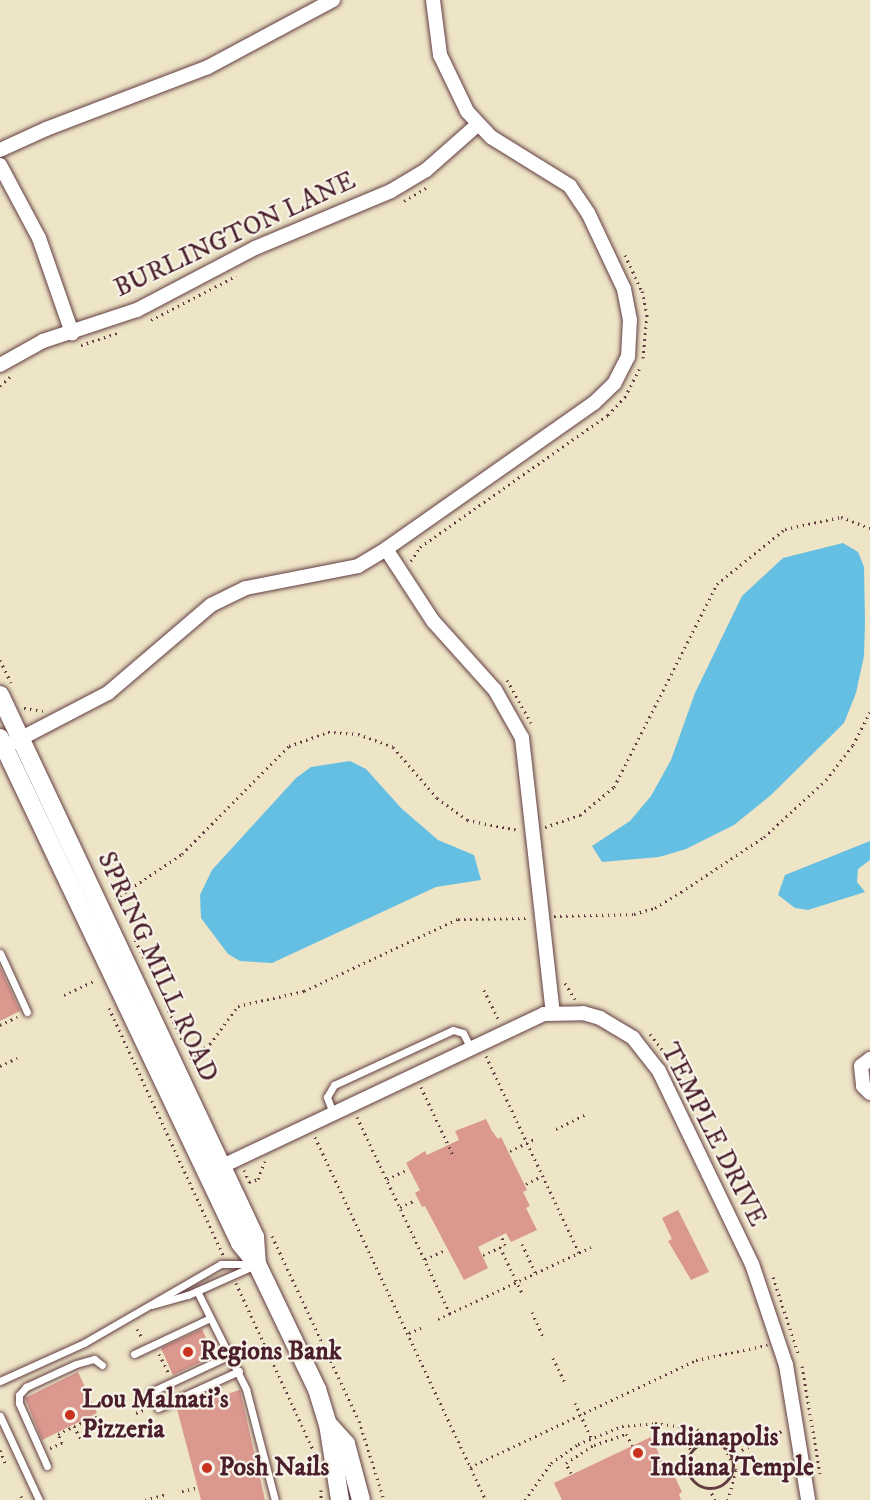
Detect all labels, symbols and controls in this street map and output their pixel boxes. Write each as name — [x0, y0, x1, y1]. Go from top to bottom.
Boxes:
street label: BURLINGTON LANE — [109, 165, 361, 305]
street label: SPRING MILL ROAD — [90, 847, 224, 1087]
street label: TEMPLE DRIVE — [653, 1038, 773, 1232]
place label: Regions Bank — [200, 1336, 342, 1368]
marker: Regions Bank — [181, 1345, 195, 1359]
place label: Lou Malnati's Pizzeria — [82, 1384, 229, 1446]
marker: Lou Malnati's Pizzeria — [63, 1408, 77, 1422]
place label: Indianapolis Indiana Temple — [650, 1422, 814, 1484]
marker: Indianapolis Indiana Temple — [631, 1446, 645, 1460]
place label: Posh Nails — [219, 1452, 329, 1484]
marker: Posh Nails — [200, 1461, 214, 1475]

